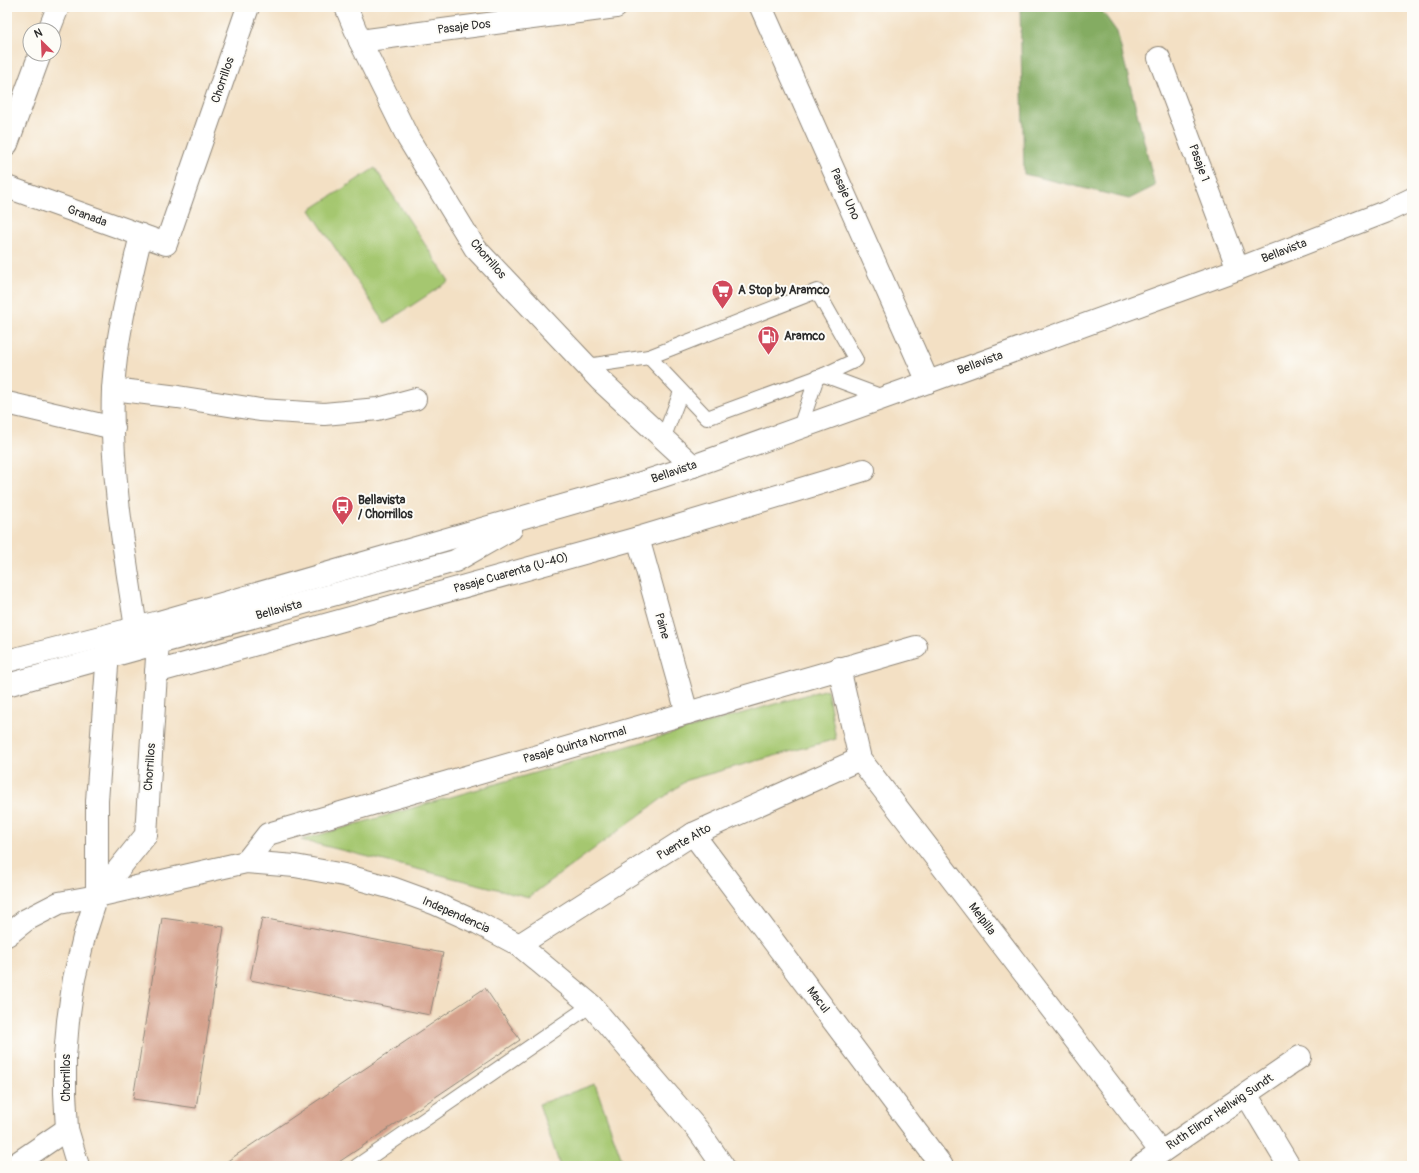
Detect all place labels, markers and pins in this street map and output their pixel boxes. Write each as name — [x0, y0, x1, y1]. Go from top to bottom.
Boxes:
supermarket icon: A Stop by Aramco — [709, 277, 735, 310]
place label: A Stop by Aramco — [738, 283, 830, 298]
fuel station icon: Aramco — [756, 323, 782, 356]
place label: Aramco — [784, 329, 825, 344]
place label: Bellavista / Chorrillos — [358, 493, 413, 522]
bus stop icon: Bellavista / Chorrillos — [329, 494, 355, 527]

